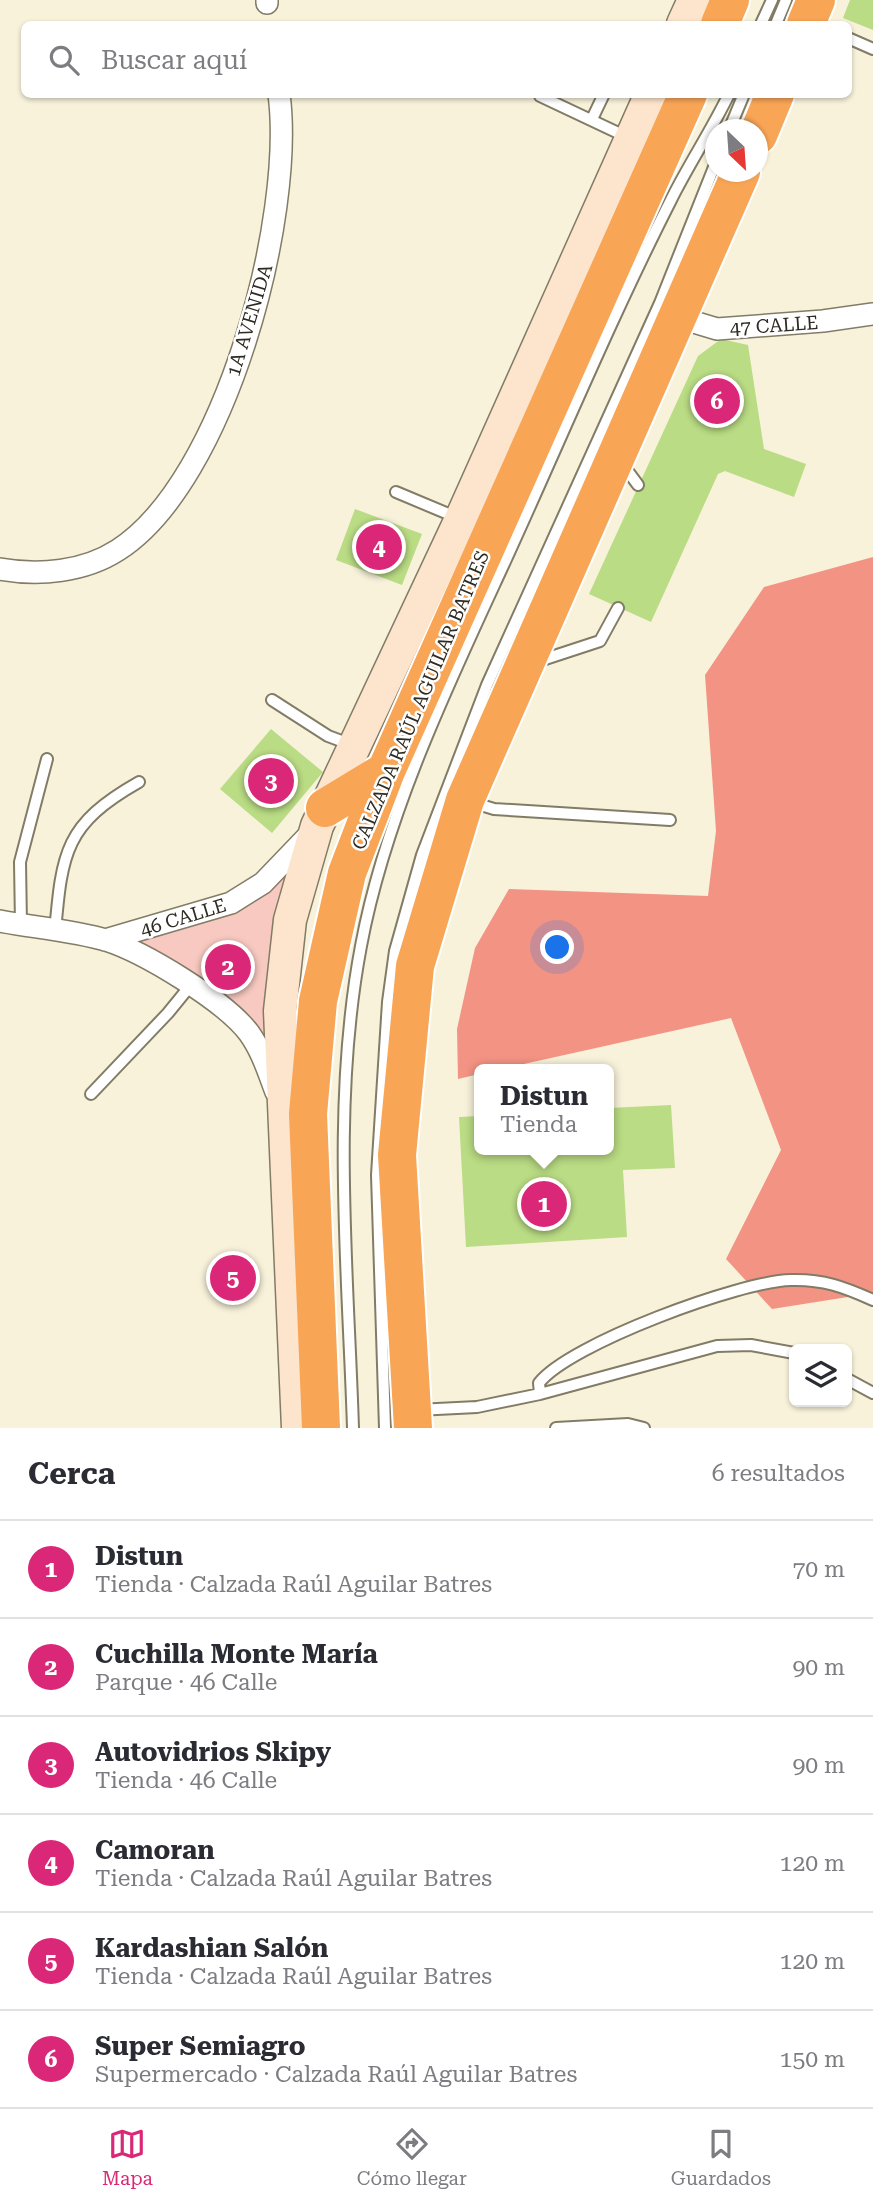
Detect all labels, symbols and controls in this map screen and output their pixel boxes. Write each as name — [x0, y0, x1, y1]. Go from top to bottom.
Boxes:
search box — [21, 21, 852, 98]
icon: search — [45, 41, 83, 79]
text: Buscar aquí — [101, 45, 247, 75]
north arrow — [705, 119, 768, 182]
street label: 1A AVENIDA — [221, 261, 278, 379]
street label: 47 CALLE — [729, 311, 819, 340]
pin: 6 — [694, 375, 740, 427]
pin: 4 — [356, 521, 402, 573]
street label: CALZADA RAÚL AGUILAR BATRES — [347, 547, 494, 853]
pin: 3 — [248, 755, 294, 807]
street label: 46 CALLE — [137, 894, 229, 941]
your location — [540, 930, 574, 964]
pin: 2 — [205, 941, 251, 993]
popup — [474, 1064, 614, 1155]
text: Distun — [500, 1081, 588, 1111]
text: Tienda — [500, 1111, 577, 1138]
pin: 1 — [521, 1178, 567, 1230]
pin: 5 — [210, 1252, 256, 1304]
map controls — [789, 1344, 852, 1407]
button: layers — [789, 1344, 852, 1407]
text: Cerca — [28, 1456, 115, 1491]
text: 6 resultados — [712, 1460, 845, 1487]
text: Distun — [95, 1541, 183, 1571]
text: 1 — [45, 1556, 57, 1583]
text: 70 m — [792, 1556, 845, 1583]
text: Tienda · Calzada Raúl Aguilar Batres — [95, 1571, 492, 1598]
text: Cuchilla Monte María — [95, 1639, 378, 1669]
text: 2 — [45, 1654, 57, 1681]
text: 90 m — [792, 1654, 845, 1681]
text: Parque · 46 Calle — [95, 1669, 277, 1696]
text: Autovidrios Skipy — [95, 1737, 331, 1767]
text: 3 — [45, 1752, 57, 1779]
text: 90 m — [792, 1752, 845, 1779]
text: Tienda · 46 Calle — [95, 1767, 277, 1794]
text: Camoran — [95, 1835, 215, 1865]
text: 4 — [45, 1850, 57, 1877]
text: 120 m — [780, 1850, 845, 1877]
text: Tienda · Calzada Raúl Aguilar Batres — [95, 1865, 492, 1892]
text: Kardashian Salón — [95, 1933, 328, 1963]
text: 5 — [45, 1948, 57, 1975]
text: 120 m — [780, 1948, 845, 1975]
text: Tienda · Calzada Raúl Aguilar Batres — [95, 1963, 492, 1990]
text: Super Semiagro — [95, 2031, 306, 2061]
text: 6 — [45, 2046, 57, 2073]
text: 150 m — [780, 2046, 845, 2073]
text: Supermercado · Calzada Raúl Aguilar Batres — [95, 2061, 577, 2088]
tab: Mapa — [102, 2125, 153, 2190]
tab: Cómo llegar — [357, 2125, 467, 2190]
tab: Guardados — [671, 2125, 771, 2190]

